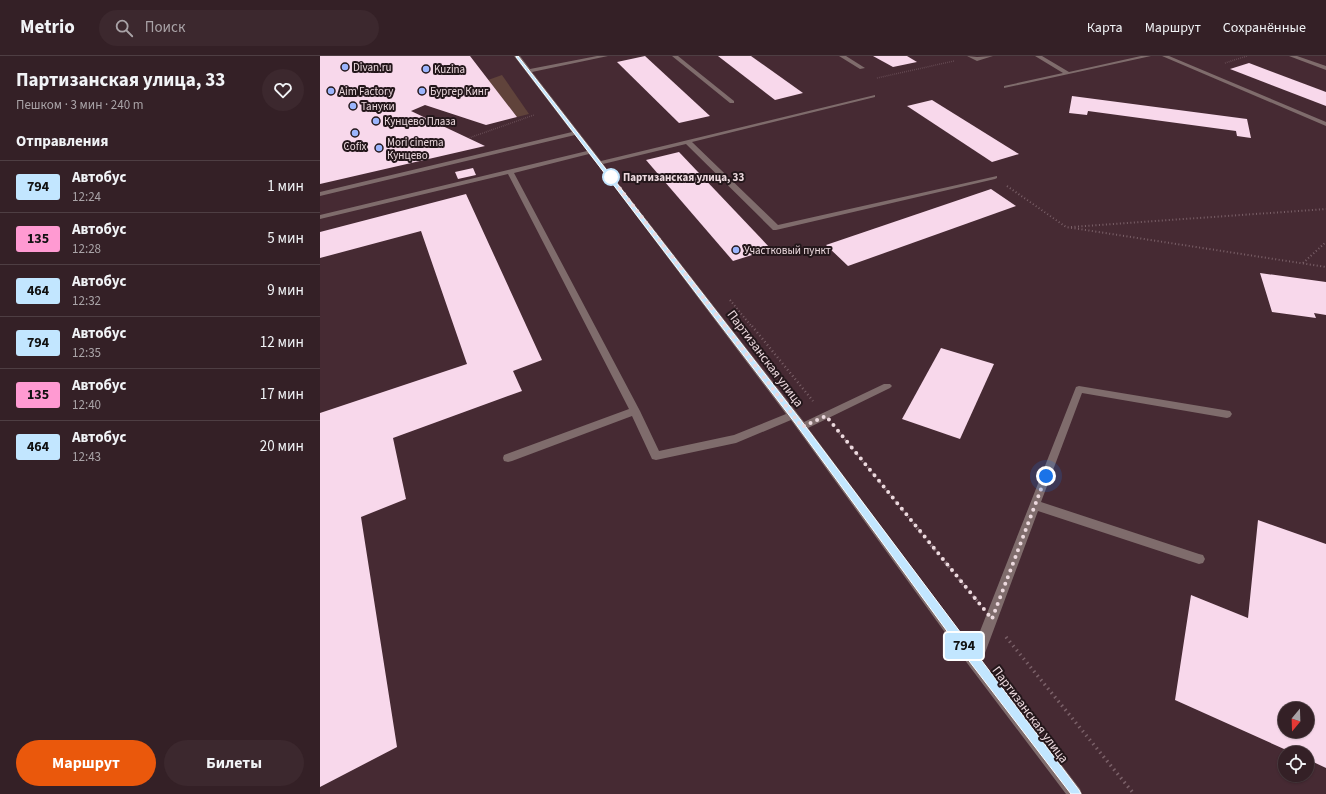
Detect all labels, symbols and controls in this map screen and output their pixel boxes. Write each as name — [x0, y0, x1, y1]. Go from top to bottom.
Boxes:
search box — [99, 10, 379, 46]
text: Metrio — [20, 14, 75, 41]
icon: search — [113, 17, 135, 39]
text: Поиск — [145, 17, 185, 38]
text: Карта — [1087, 18, 1123, 38]
text: Маршрут — [1145, 18, 1201, 38]
text: Сохранённые — [1223, 18, 1306, 38]
place label: Divan.ru — [353, 60, 392, 75]
marker: Divan.ru — [340, 62, 350, 72]
place label: Kuzina — [434, 62, 465, 77]
marker: Kuzina — [421, 64, 431, 74]
text: Партизанская улица, 33 — [16, 67, 225, 94]
button: heart — [262, 69, 304, 111]
place label: Aim Factory — [339, 84, 393, 99]
place label: Бургер Кинг — [430, 84, 489, 99]
marker: Aim Factory — [326, 86, 336, 96]
marker: Бургер Кинг — [417, 86, 427, 96]
text: Пешком · 3 мин · 240 m — [16, 96, 144, 114]
place label: Тануки — [361, 99, 395, 114]
marker: Тануки — [348, 101, 358, 111]
place label: Кунцево Плаза — [384, 114, 456, 129]
marker: Кунцево Плаза — [371, 116, 381, 126]
marker: Cofix — [350, 128, 360, 138]
text: Отправления — [16, 131, 109, 152]
place label: Mori cinema Кунцево — [387, 135, 444, 163]
place label: Cofix — [343, 139, 367, 154]
marker: Mori cinema Кунцево — [374, 143, 384, 153]
text: Автобус — [72, 167, 126, 188]
marker: Партизанская улица, 33 — [602, 168, 620, 186]
place label: Партизанская улица, 33 — [623, 170, 744, 185]
text: 1 мин — [267, 176, 304, 197]
text: 794 — [27, 177, 49, 197]
text: 12:24 — [72, 188, 101, 206]
text: Автобус — [72, 219, 126, 240]
text: 5 мин — [267, 228, 304, 249]
text: 135 — [27, 229, 49, 249]
text: 12:28 — [72, 240, 101, 258]
place label: Участковый пункт — [744, 243, 831, 258]
marker: Участковый пункт — [731, 245, 741, 255]
text: Автобус — [72, 271, 126, 292]
text: 9 мин — [267, 280, 304, 301]
text: 464 — [27, 281, 49, 301]
text: 12:32 — [72, 292, 101, 310]
street label: Партизанская улица — [723, 306, 808, 411]
text: Автобус — [72, 323, 126, 344]
text: 12 мин — [260, 332, 304, 353]
text: 794 — [27, 333, 49, 353]
text: 12:35 — [72, 344, 101, 362]
text: Автобус — [72, 375, 126, 396]
text: 17 мин — [260, 384, 304, 405]
text: 135 — [27, 385, 49, 405]
text: 12:40 — [72, 396, 101, 414]
text: Автобус — [72, 427, 126, 448]
text: 20 мин — [260, 436, 304, 457]
text: 464 — [27, 437, 49, 457]
text: 12:43 — [72, 448, 101, 466]
your location — [1036, 466, 1056, 486]
line badge: 794 — [941, 633, 987, 659]
text: 794 — [953, 636, 975, 656]
street label: Партизанская улица — [988, 662, 1073, 767]
north arrow — [1278, 702, 1314, 738]
map controls — [1278, 702, 1314, 782]
button: Маршрут — [16, 740, 156, 786]
button: Билеты — [164, 740, 304, 786]
button: locate — [1278, 746, 1314, 782]

